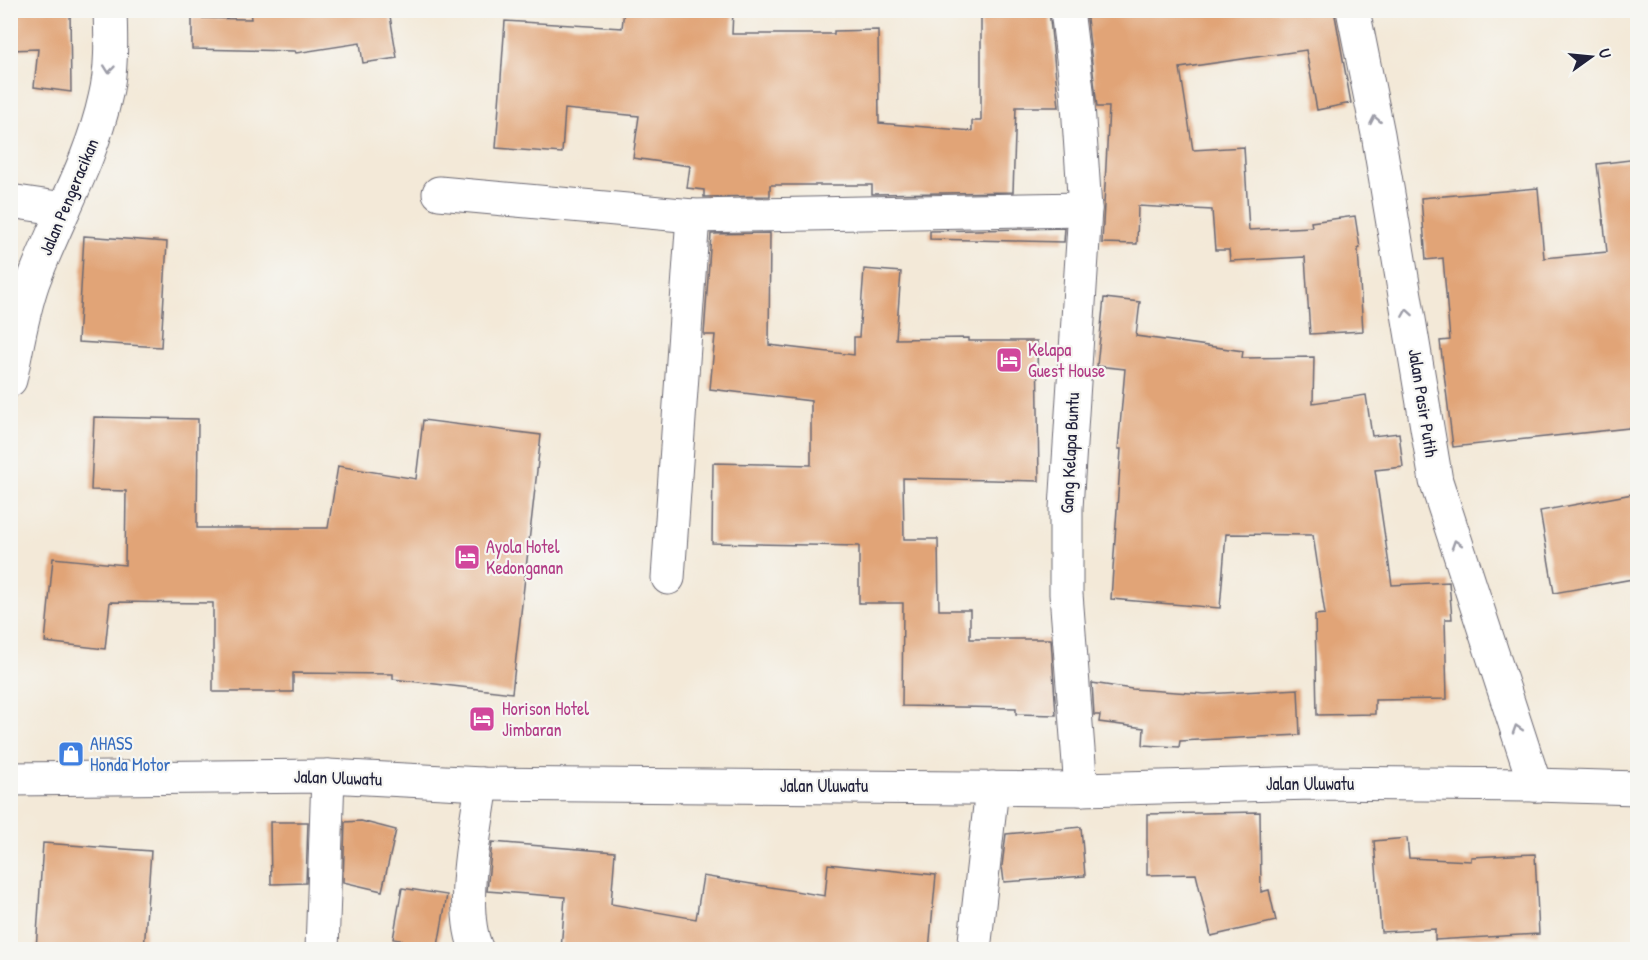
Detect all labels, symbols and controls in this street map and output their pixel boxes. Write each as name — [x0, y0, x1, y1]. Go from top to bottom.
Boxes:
north arrow — [1561, 27, 1621, 87]
text: U — [1594, 46, 1617, 60]
one-way arrow — [103, 64, 116, 73]
one-way arrow — [1369, 116, 1382, 126]
street label: Jalan Pengeracikan — [33, 135, 104, 259]
one-way arrow — [1402, 308, 1414, 317]
place label: Kelapa Guest House — [1028, 337, 1105, 383]
hotel icon: Kelapa Guest House — [994, 345, 1024, 375]
street label: Jalan Pasir Putih — [1403, 347, 1444, 459]
street label: Gang Kelapa Buntu — [1054, 392, 1085, 514]
place label: Ayola Hotel Kedonganan — [486, 534, 563, 580]
one-way arrow — [1451, 539, 1463, 550]
hotel icon: Ayola Hotel Kedonganan — [452, 542, 482, 572]
place label: Horison Hotel Jimbaran — [502, 696, 589, 742]
hotel icon: Horison Hotel Jimbaran — [467, 704, 497, 734]
one-way arrow — [1511, 724, 1524, 735]
place label: AHASS Honda Motor — [90, 731, 170, 777]
shop icon: AHASS Honda Motor — [56, 739, 86, 769]
street label: Jalan Uluwatu — [293, 763, 383, 792]
street label: Jalan Uluwatu — [1266, 771, 1354, 796]
street label: Jalan Uluwatu — [780, 773, 868, 798]

